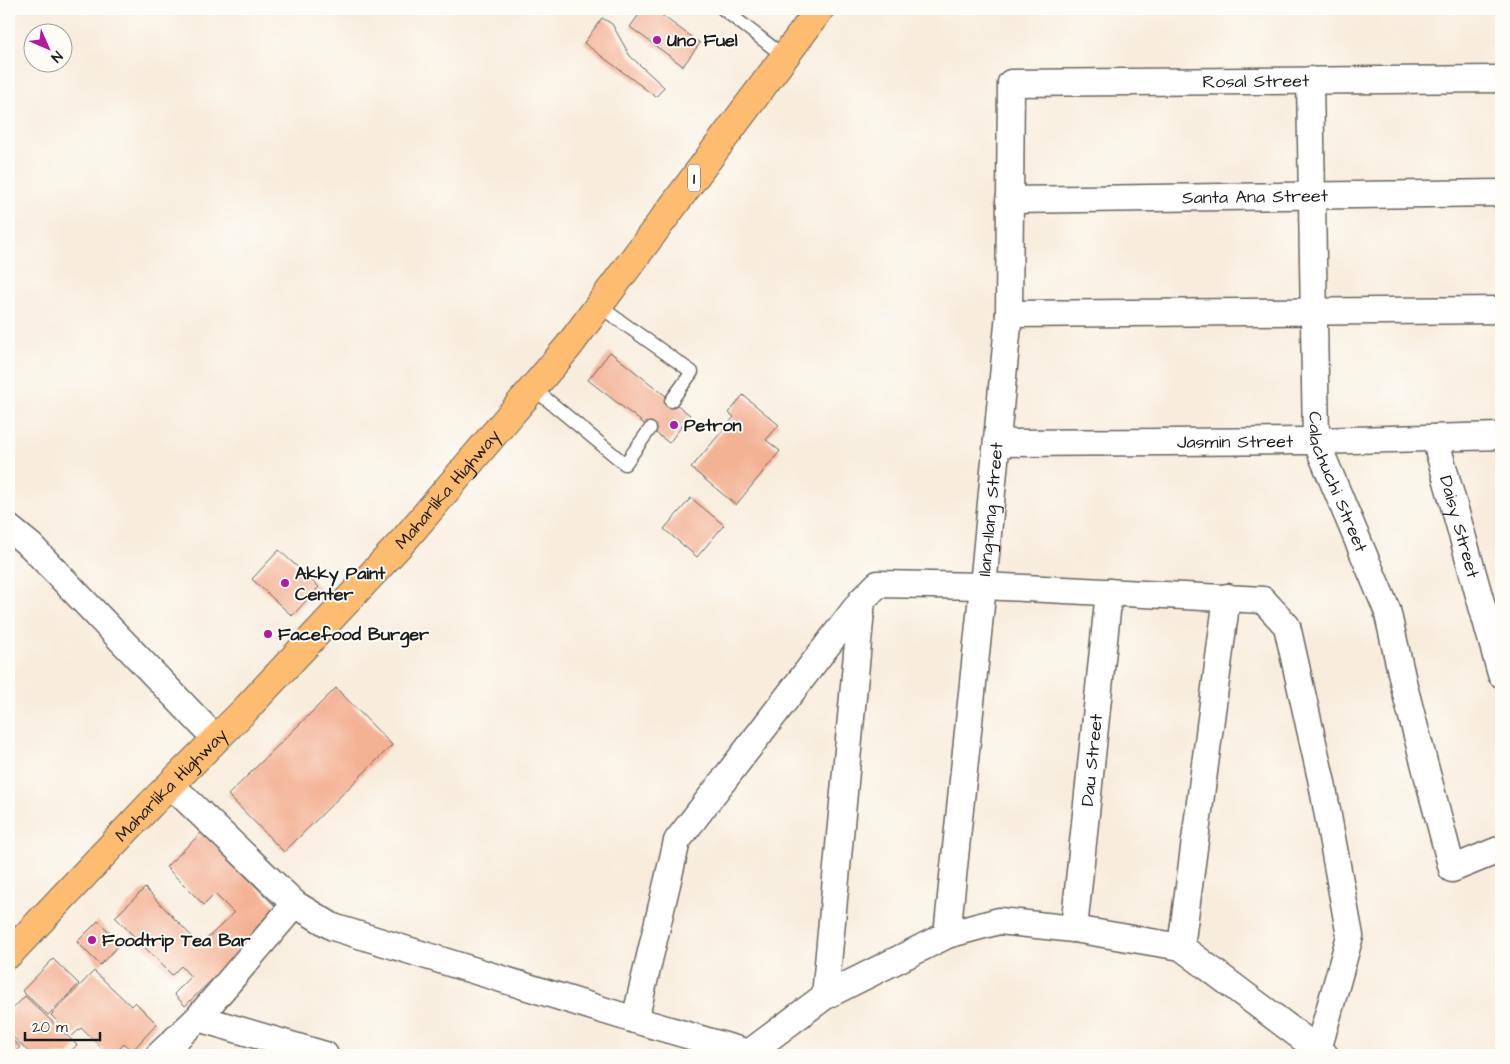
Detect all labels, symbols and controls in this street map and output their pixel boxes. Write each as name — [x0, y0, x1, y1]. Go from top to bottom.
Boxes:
north arrow — [22, 22, 72, 72]
place label: Uno Fuel — [667, 28, 738, 53]
marker: Uno Fuel — [651, 34, 663, 46]
text: N — [46, 46, 67, 67]
street label: Rosal Street — [1202, 69, 1310, 94]
road number: 1 — [688, 164, 700, 192]
street label: Santa Ana Street — [1182, 183, 1329, 211]
street label: Calachuchi Street — [1303, 411, 1374, 557]
place label: Petron — [684, 413, 742, 438]
marker: Petron — [668, 419, 680, 431]
street label: Maharlika Highway — [389, 424, 507, 555]
street label: Jasmin Street — [1177, 429, 1294, 455]
street label: Ilang-Ilang Street — [972, 440, 1010, 577]
street label: Daisy Street — [1433, 473, 1486, 582]
place label: Akky Paint Center — [295, 561, 386, 607]
marker: Akky Paint Center — [279, 577, 291, 589]
place label: Facefood Burger — [278, 622, 429, 648]
marker: Facefood Burger — [262, 628, 274, 640]
street label: Dau Street — [1075, 712, 1109, 807]
street label: Maharlika Highway — [109, 723, 234, 848]
place label: Foodtrip Tea Bar — [102, 928, 250, 953]
marker: Foodtrip Tea Bar — [86, 934, 98, 946]
scale bar — [25, 1009, 100, 1041]
text: 20 m — [32, 1017, 68, 1038]

